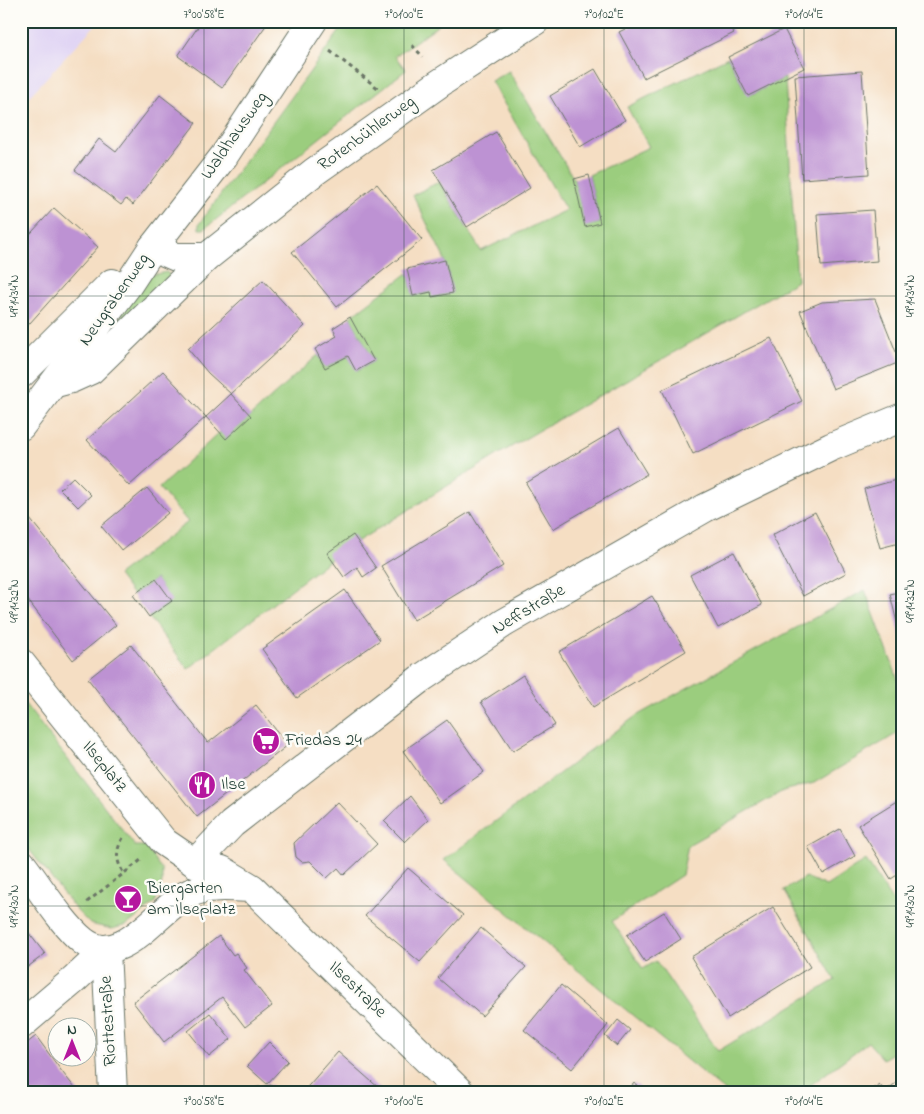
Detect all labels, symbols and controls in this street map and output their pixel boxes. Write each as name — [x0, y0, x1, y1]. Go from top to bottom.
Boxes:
text: 7°00'58"E — [183, 6, 225, 24]
text: 7°01'00"E — [385, 6, 423, 24]
text: 7°01'02"E — [584, 6, 624, 24]
text: 7°01'04"E — [785, 6, 823, 24]
street label: Waldhausweg — [195, 87, 276, 186]
street label: Rotenbühlerweg — [313, 90, 422, 179]
street label: Neugrabenweg — [73, 248, 158, 352]
text: 49°14'34"N — [6, 275, 24, 317]
text: 49°14'34"N — [902, 275, 920, 317]
street label: Neffstraße — [488, 577, 571, 642]
text: 49°14'32"N — [6, 579, 24, 623]
text: 49°14'32"N — [902, 579, 920, 623]
supermarket icon: Friedas 24 — [251, 726, 281, 756]
place label: Friedas 24 — [284, 728, 363, 754]
street label: Ilseplatz — [75, 735, 133, 799]
restaurant icon: Ilse — [187, 770, 217, 800]
place label: Ilse — [221, 772, 246, 798]
place label: Biergarten am Ilseplatz — [146, 876, 236, 923]
bar icon: Biergarten am Ilseplatz — [113, 884, 143, 914]
text: 49°14'30"N — [6, 885, 24, 927]
text: 49°14'30"N — [902, 885, 920, 927]
street label: Ilsestraße — [322, 955, 393, 1025]
street label: Riottestraße — [94, 974, 124, 1067]
north arrow — [48, 1016, 98, 1066]
text: N — [67, 1020, 77, 1041]
text: 7°00'58"E — [183, 1093, 225, 1111]
text: 7°01'00"E — [385, 1093, 423, 1111]
text: 7°01'02"E — [584, 1093, 624, 1111]
text: 7°01'04"E — [785, 1093, 823, 1111]

